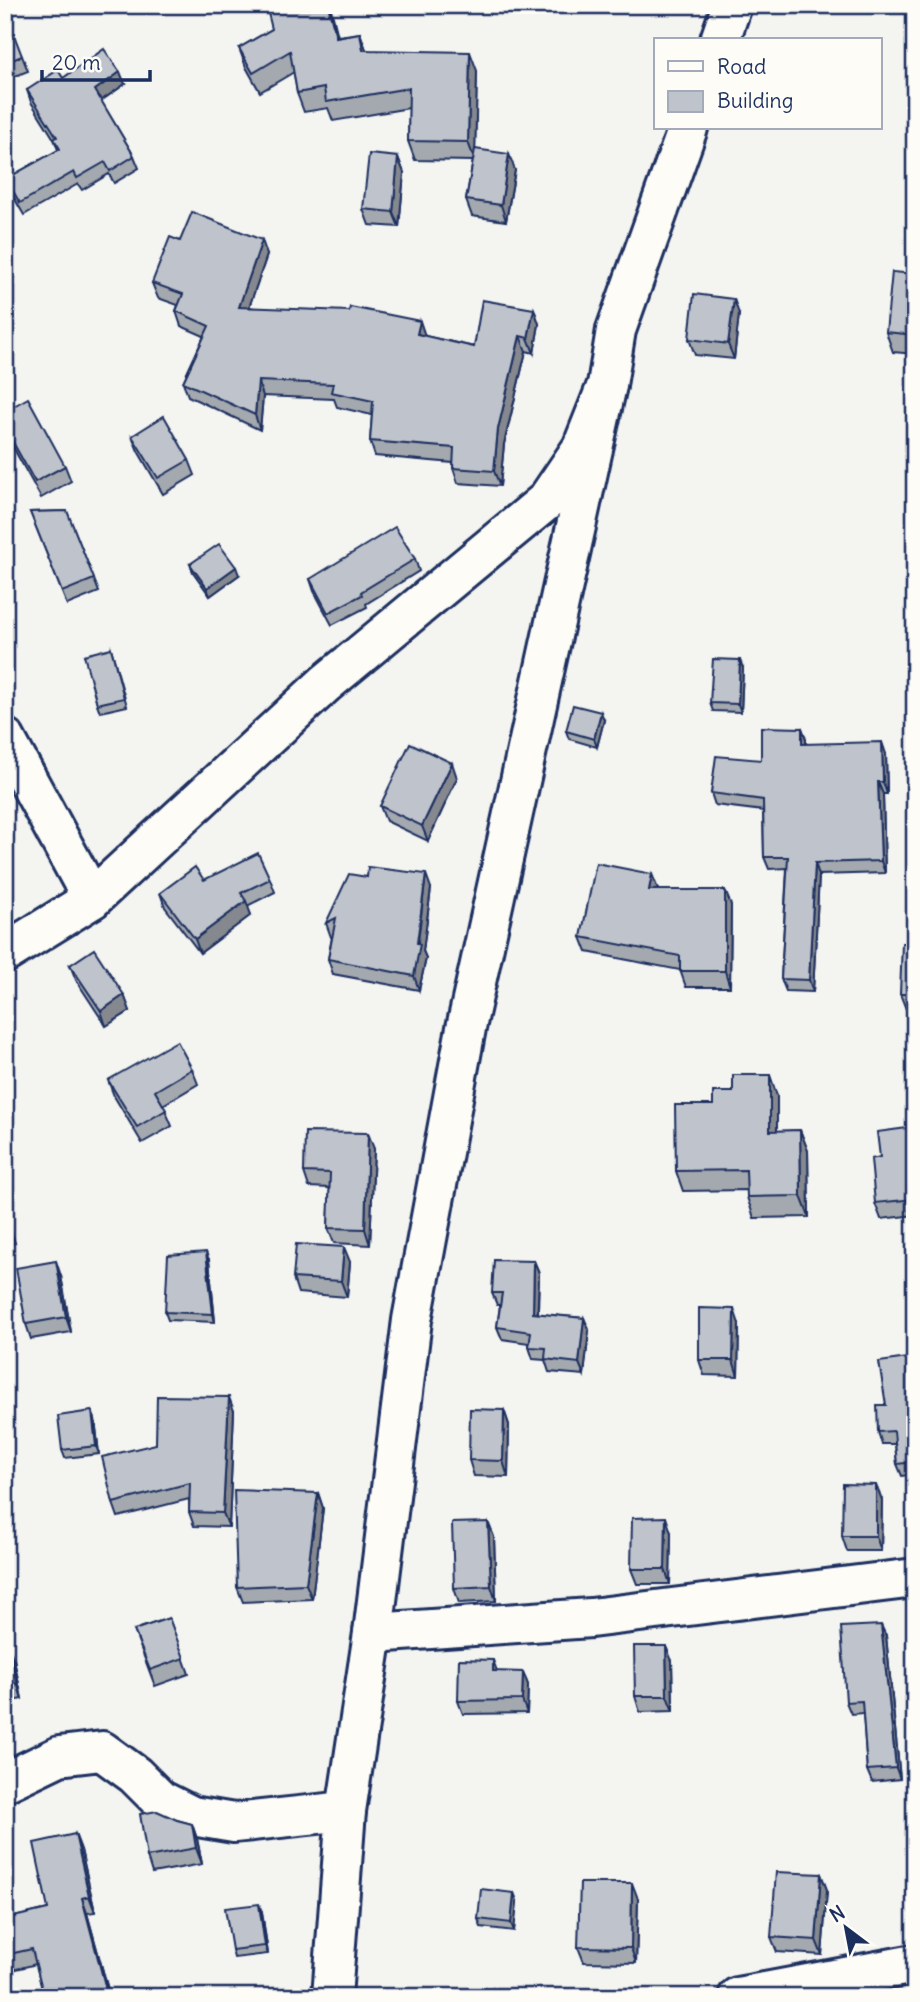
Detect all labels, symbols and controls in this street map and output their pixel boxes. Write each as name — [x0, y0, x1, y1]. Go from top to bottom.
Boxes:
scale bar — [42, 38, 150, 82]
legend — [654, 38, 881, 130]
text: 20 m — [52, 49, 101, 76]
text: Road — [717, 53, 766, 80]
text: Building — [717, 87, 793, 114]
north arrow — [811, 1894, 881, 1964]
text: N — [825, 1900, 849, 1927]

